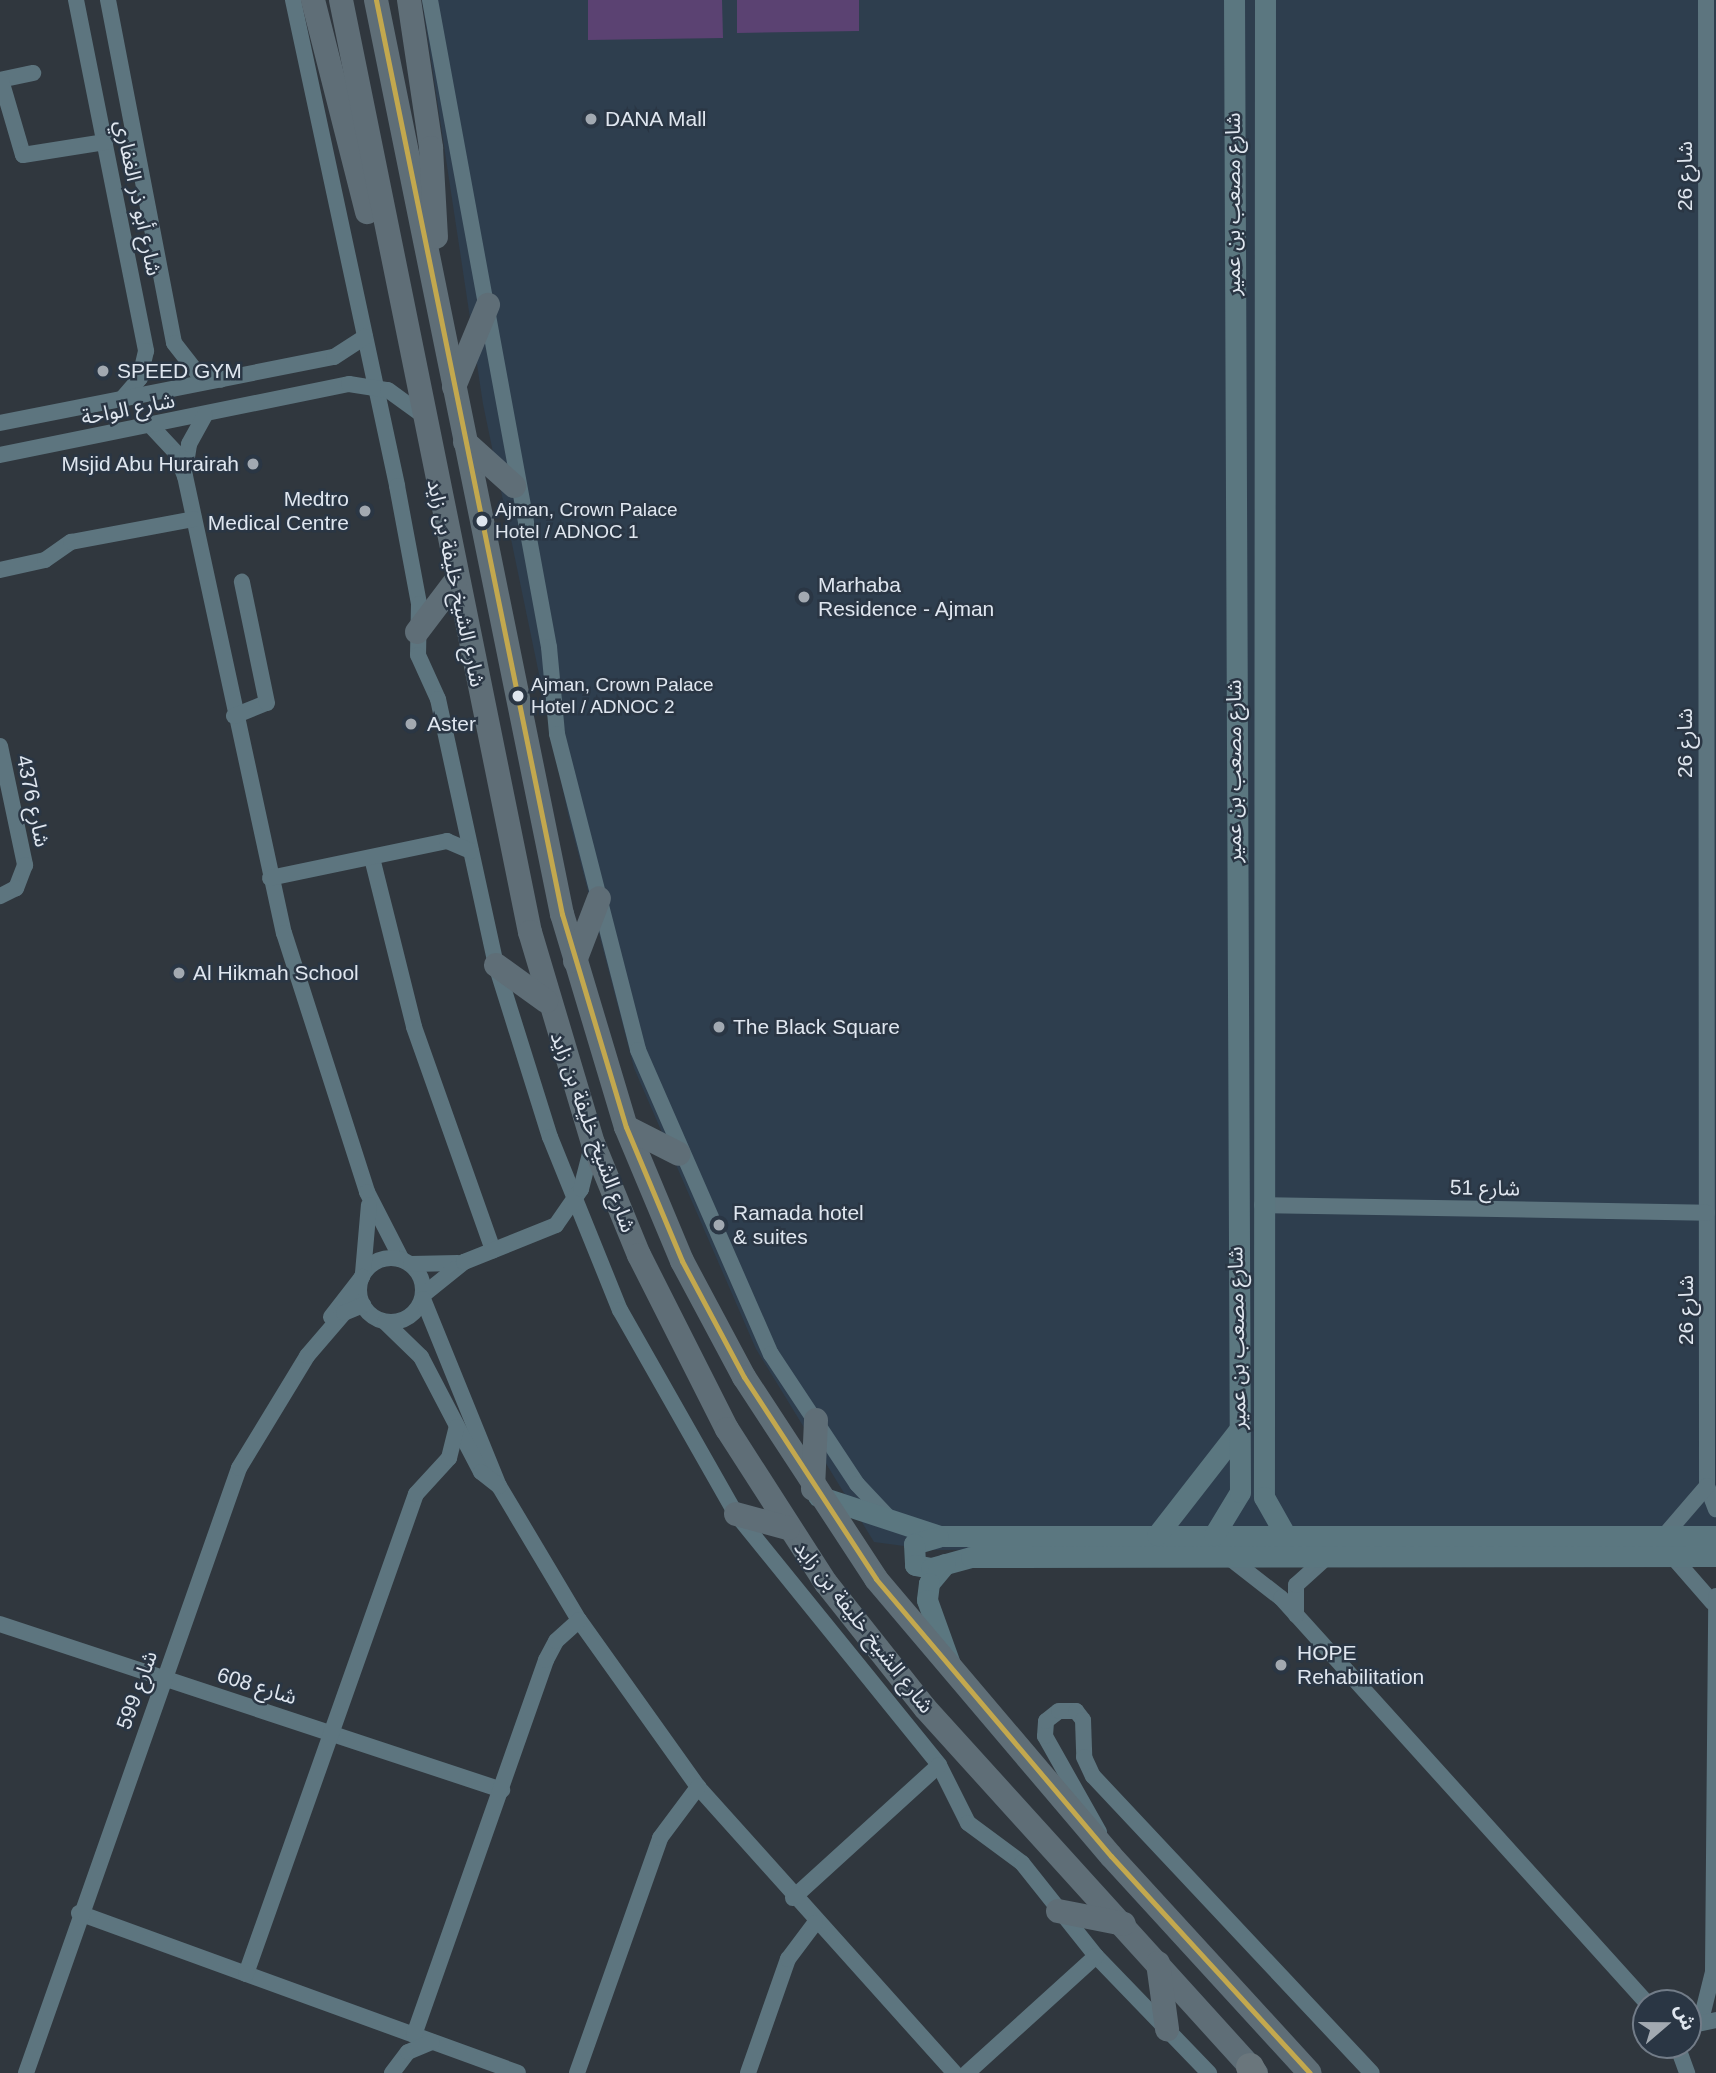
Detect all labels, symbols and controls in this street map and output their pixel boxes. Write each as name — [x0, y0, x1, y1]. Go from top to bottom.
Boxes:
place label: DANA Mall — [605, 106, 708, 132]
marker: DANA Mall — [583, 111, 599, 127]
street label: شارع مصعب بن عمير — [1220, 112, 1246, 296]
street label: شارع أبو ذر الغفاري — [109, 118, 167, 278]
street label: شارع 26 — [1672, 141, 1698, 211]
place label: SPEED GYM — [117, 358, 242, 384]
marker: SPEED GYM — [95, 363, 111, 379]
street label: شارع الواحة — [79, 388, 177, 430]
place label: Msjid Abu Hurairah — [60, 451, 239, 477]
marker: Msjid Abu Hurairah — [245, 456, 261, 472]
street label: شارع الشيخ خليفة بن زايد — [422, 477, 490, 689]
place label: Medtro Medical Centre — [208, 486, 349, 536]
place label: Ajman, Crown Palace Hotel / ADNOC 1 — [495, 499, 678, 543]
marker: Medtro Medical Centre — [355, 501, 375, 521]
marker: Ajman, Crown Palace Hotel / ADNOC 1 — [475, 514, 489, 528]
place label: Marhaba Residence - Ajman — [818, 572, 995, 622]
marker: Marhaba Residence - Ajman — [796, 589, 812, 605]
place label: Ajman, Crown Palace Hotel / ADNOC 2 — [531, 674, 714, 718]
street label: شارع مصعب بن عمير — [1221, 679, 1247, 863]
marker: Ajman, Crown Palace Hotel / ADNOC 2 — [511, 689, 525, 703]
street label: شارع 26 — [1672, 708, 1698, 778]
place label: Aster — [427, 711, 476, 737]
marker: Aster — [401, 714, 421, 734]
street label: شارع 4376 — [11, 753, 55, 849]
place label: Al Hikmah School — [193, 960, 359, 986]
marker: Al Hikmah School — [171, 965, 187, 981]
place label: The Black Square — [733, 1014, 900, 1040]
marker: The Black Square — [711, 1019, 727, 1035]
street label: شارع الشيخ خليفة بن زايد — [545, 1028, 641, 1236]
street label: شارع 51 — [1450, 1175, 1520, 1201]
place label: Ramada hotel & suites — [733, 1200, 864, 1250]
marker: Ramada hotel & suites — [711, 1217, 727, 1233]
street label: شارع مصعب بن عمير — [1223, 1246, 1251, 1430]
street label: شارع 26 — [1673, 1275, 1699, 1345]
street label: شارع الشيخ خليفة بن زايد — [789, 1536, 939, 1718]
place label: HOPE Rehabilitation — [1297, 1640, 1424, 1690]
street label: شارع 599 — [111, 1647, 163, 1733]
marker: HOPE Rehabilitation — [1271, 1655, 1291, 1675]
street label: شارع 608 — [214, 1662, 300, 1710]
north arrow — [1632, 1989, 1702, 2059]
text: ش — [1671, 2002, 1700, 2033]

